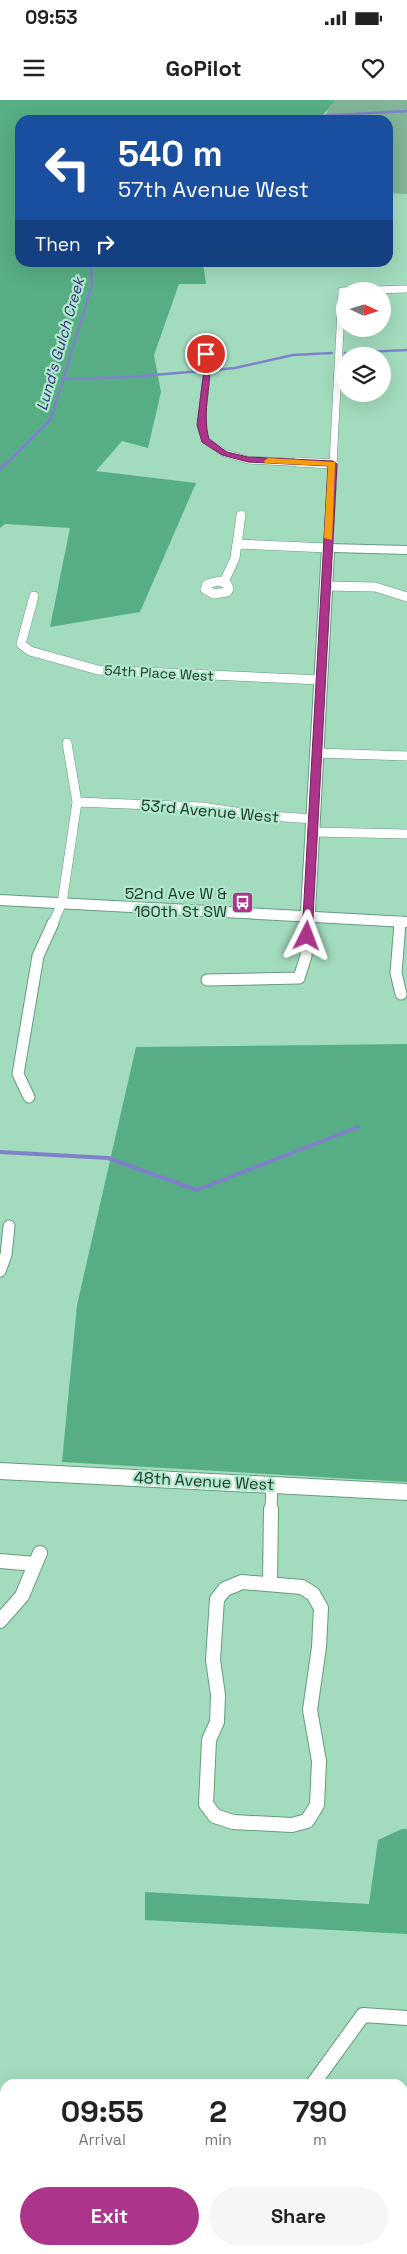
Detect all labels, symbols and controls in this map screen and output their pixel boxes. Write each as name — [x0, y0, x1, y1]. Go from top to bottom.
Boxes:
text: 09:53 — [25, 5, 78, 30]
icon: menu — [20, 54, 48, 82]
text: GoPilot — [165, 54, 242, 82]
icon: heart — [359, 54, 387, 82]
text: 540 m — [118, 132, 223, 176]
icon: left — [35, 135, 100, 200]
text: 57th Avenue West — [118, 175, 309, 203]
icon: right — [91, 230, 119, 258]
text: Then — [35, 232, 81, 257]
water label: Lund's Gulch Creek — [32, 274, 89, 413]
north arrow — [336, 282, 391, 338]
map controls — [336, 282, 391, 402]
pin — [185, 333, 227, 375]
icon: arrive — [192, 340, 220, 368]
button: layers — [336, 347, 391, 402]
street label: 54th Place West — [104, 661, 214, 685]
street label: 53rd Avenue West — [140, 795, 280, 827]
place label: 52nd Ave W & 160th St SW — [125, 883, 227, 922]
bus stop icon: 52nd Ave W & 160th St SW — [231, 890, 255, 914]
position arrow — [280, 909, 332, 961]
street label: 48th Avenue West — [133, 1467, 275, 1495]
text: 09:55 — [61, 2092, 144, 2131]
text: 2 — [209, 2092, 227, 2131]
text: 790 — [293, 2092, 347, 2131]
text: Arrival — [78, 2129, 126, 2150]
text: min — [204, 2129, 232, 2150]
text: m — [313, 2129, 327, 2150]
button: Exit — [20, 2187, 199, 2245]
button: Share — [209, 2187, 388, 2245]

